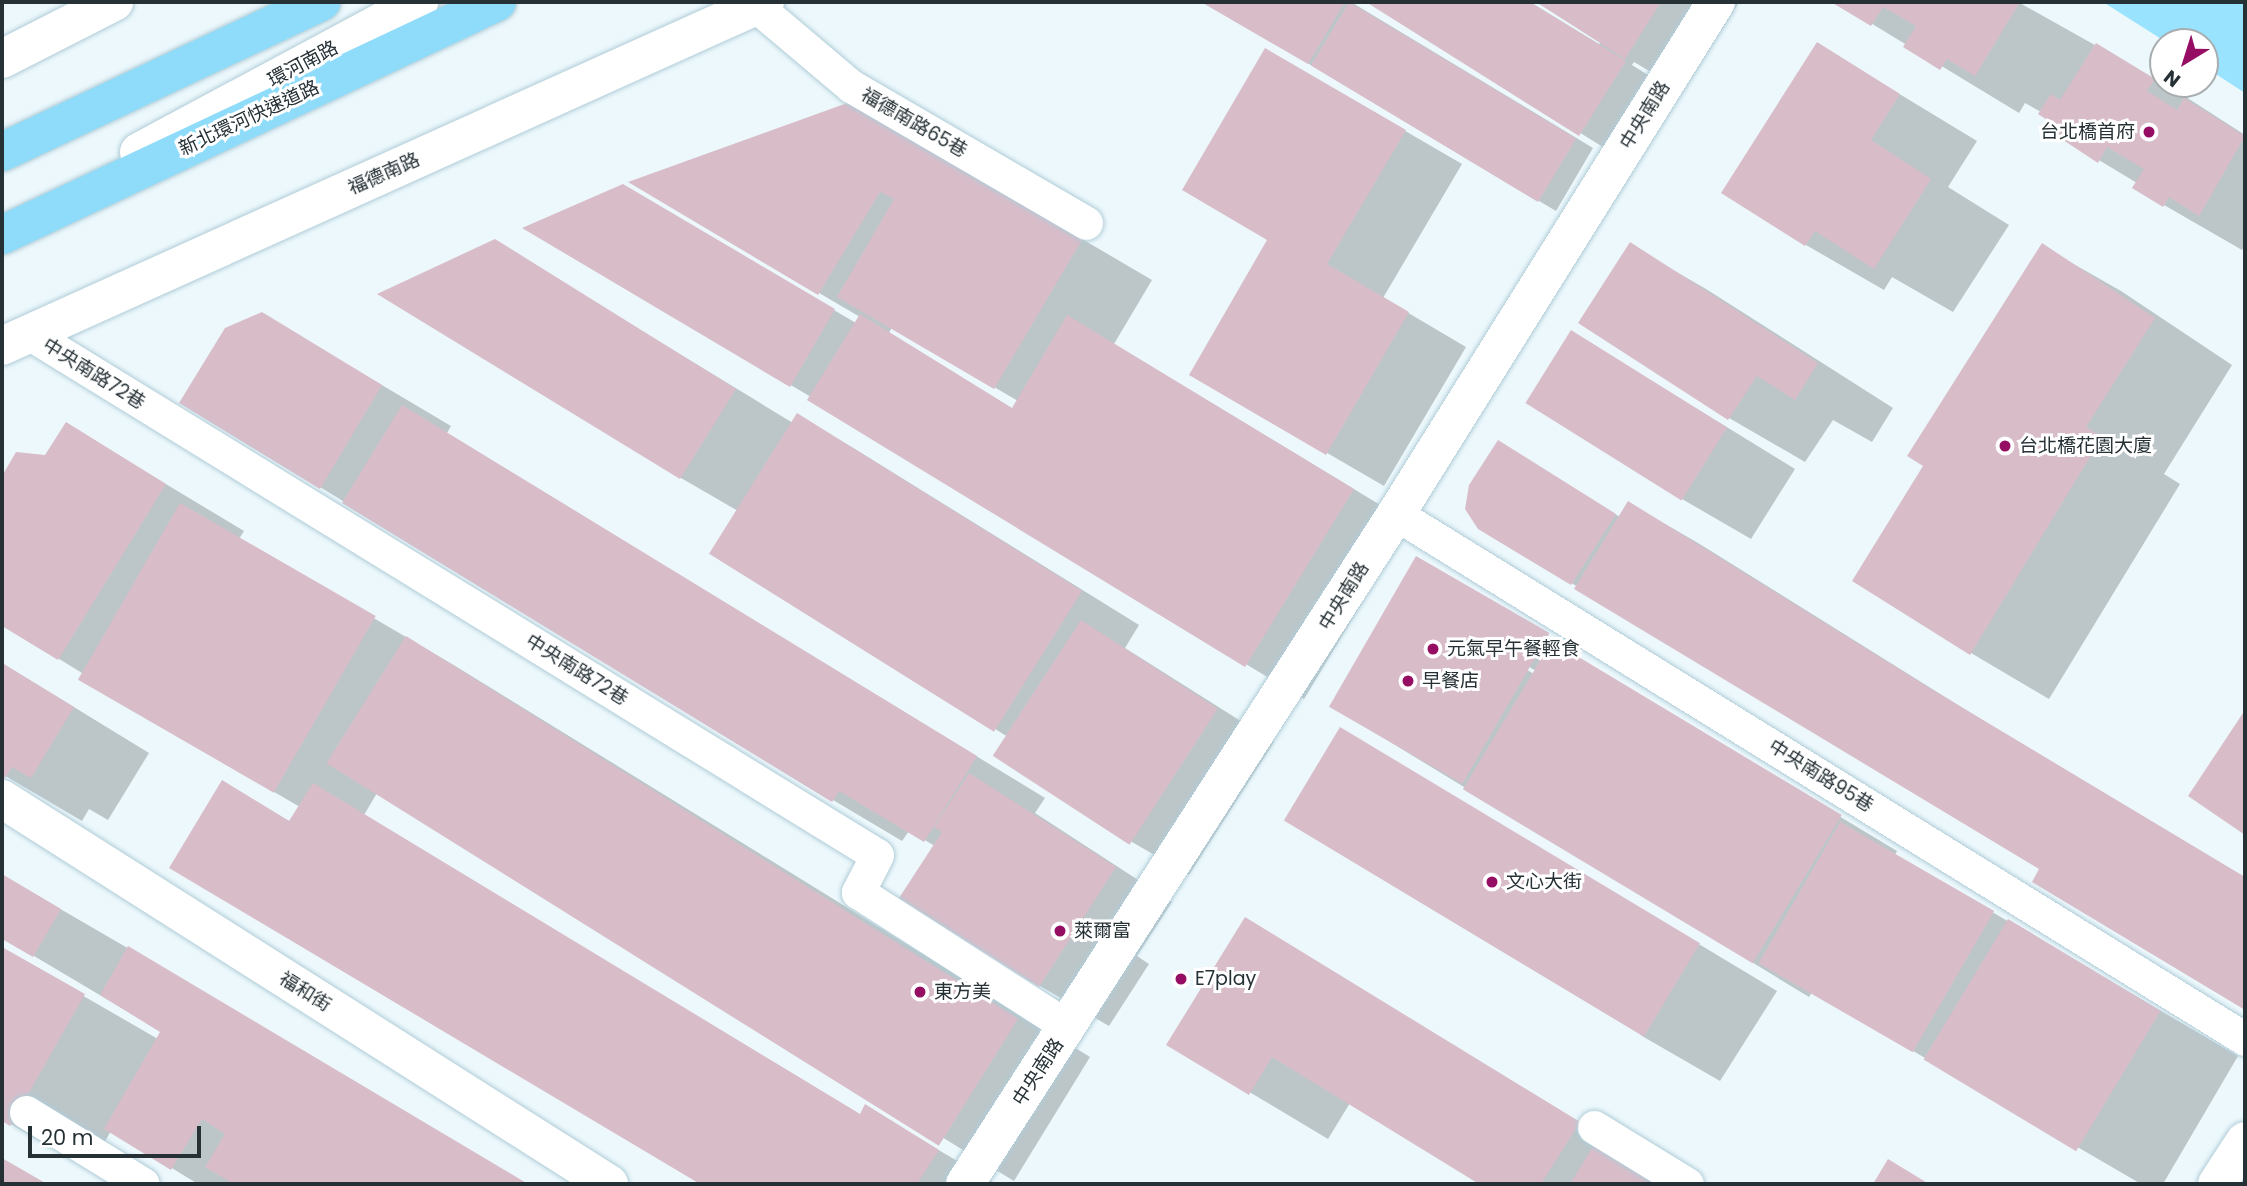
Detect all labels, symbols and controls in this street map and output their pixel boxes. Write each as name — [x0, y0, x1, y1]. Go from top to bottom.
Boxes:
north arrow — [2149, 28, 2219, 98]
street label: 環河南路 — [264, 36, 342, 92]
text: N — [2158, 63, 2186, 93]
street label: 新北環河快速道路 — [175, 76, 323, 160]
street label: 中央南路 — [1615, 77, 1675, 153]
street label: 福德南路65巷 — [857, 83, 971, 163]
place label: 台北橋首府 — [2040, 121, 2135, 143]
marker: 台北橋首府 — [2141, 124, 2157, 140]
street label: 福德南路 — [345, 148, 423, 200]
street label: 中央南路72巷 — [39, 334, 149, 414]
place label: 台北橋花園大廈 — [2019, 435, 2152, 457]
marker: 台北橋花園大廈 — [1997, 438, 2013, 454]
street label: 中央南路 — [1314, 558, 1374, 634]
street label: 中央南路72巷 — [522, 630, 632, 710]
place label: 元氣早午餐輕食 — [1447, 638, 1580, 660]
marker: 元氣早午餐輕食 — [1425, 641, 1441, 657]
place label: 早餐店 — [1422, 670, 1479, 692]
marker: 早餐店 — [1400, 673, 1416, 689]
street label: 中央南路95巷 — [1765, 735, 1877, 817]
place label: 文心大街 — [1506, 871, 1582, 893]
marker: 文心大街 — [1484, 874, 1500, 890]
place label: 萊爾富 — [1074, 920, 1131, 942]
marker: 萊爾富 — [1052, 923, 1068, 939]
street label: 福和街 — [275, 967, 335, 1017]
place label: E7play — [1195, 968, 1256, 990]
marker: E7play — [1173, 971, 1189, 987]
place label: 東方美 — [934, 981, 991, 1003]
marker: 東方美 — [912, 984, 928, 1000]
street label: 中央南路 — [1008, 1034, 1068, 1110]
scale bar — [32, 1112, 205, 1156]
text: 20 m — [41, 1123, 94, 1152]

